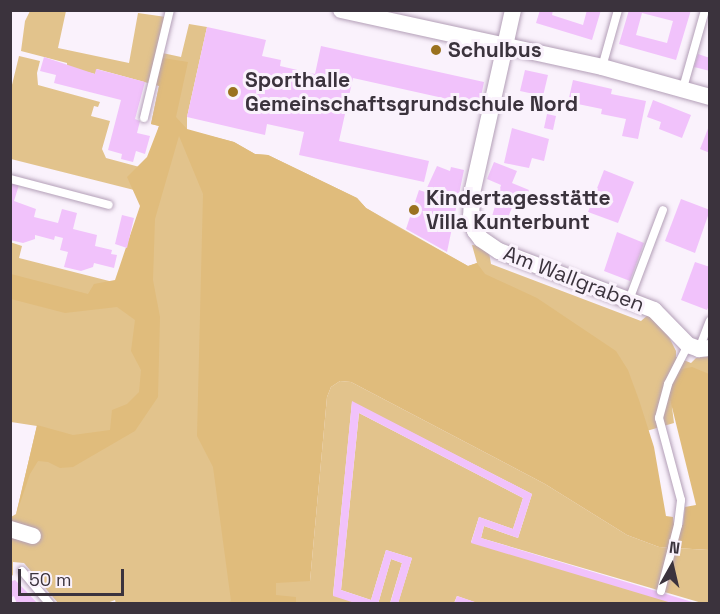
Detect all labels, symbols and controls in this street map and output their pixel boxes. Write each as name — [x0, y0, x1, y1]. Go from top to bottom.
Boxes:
place label: Schulbus — [448, 37, 542, 63]
marker: Schulbus — [429, 43, 443, 57]
place label: Sporthalle Gemeinschaftsgrundschule Nord — [245, 67, 578, 117]
marker: Sporthalle Gemeinschaftsgrundschule Nord — [226, 85, 240, 99]
place label: Kindertagesstätte Villa Kunterbunt — [426, 185, 611, 235]
marker: Kindertagesstätte Villa Kunterbunt — [407, 203, 421, 217]
street label: Am Wallgraben — [500, 241, 648, 317]
north arrow — [642, 536, 702, 596]
text: N — [668, 537, 681, 559]
scale bar — [21, 557, 128, 595]
text: 50 m — [29, 568, 71, 591]

